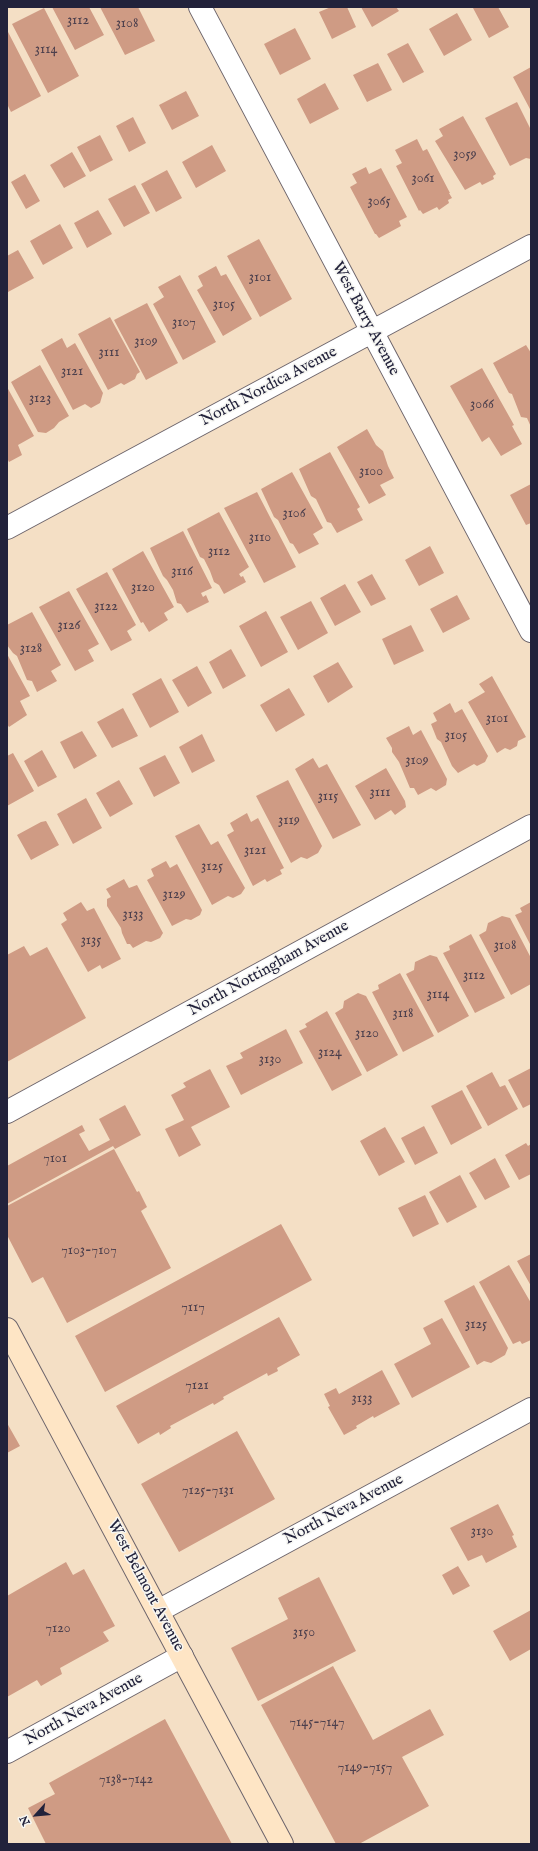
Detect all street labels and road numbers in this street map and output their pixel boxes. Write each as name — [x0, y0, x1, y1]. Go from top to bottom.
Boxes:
street label: West Barry Avenue — [327, 259, 403, 379]
street label: North Nordica Avenue — [197, 343, 341, 431]
street label: North Nottingham Avenue — [186, 917, 352, 1021]
street label: North Neva Avenue — [281, 1470, 407, 1550]
street label: West Belmont Avenue — [102, 1517, 188, 1655]
street label: North Neva Avenue — [21, 1669, 147, 1751]

